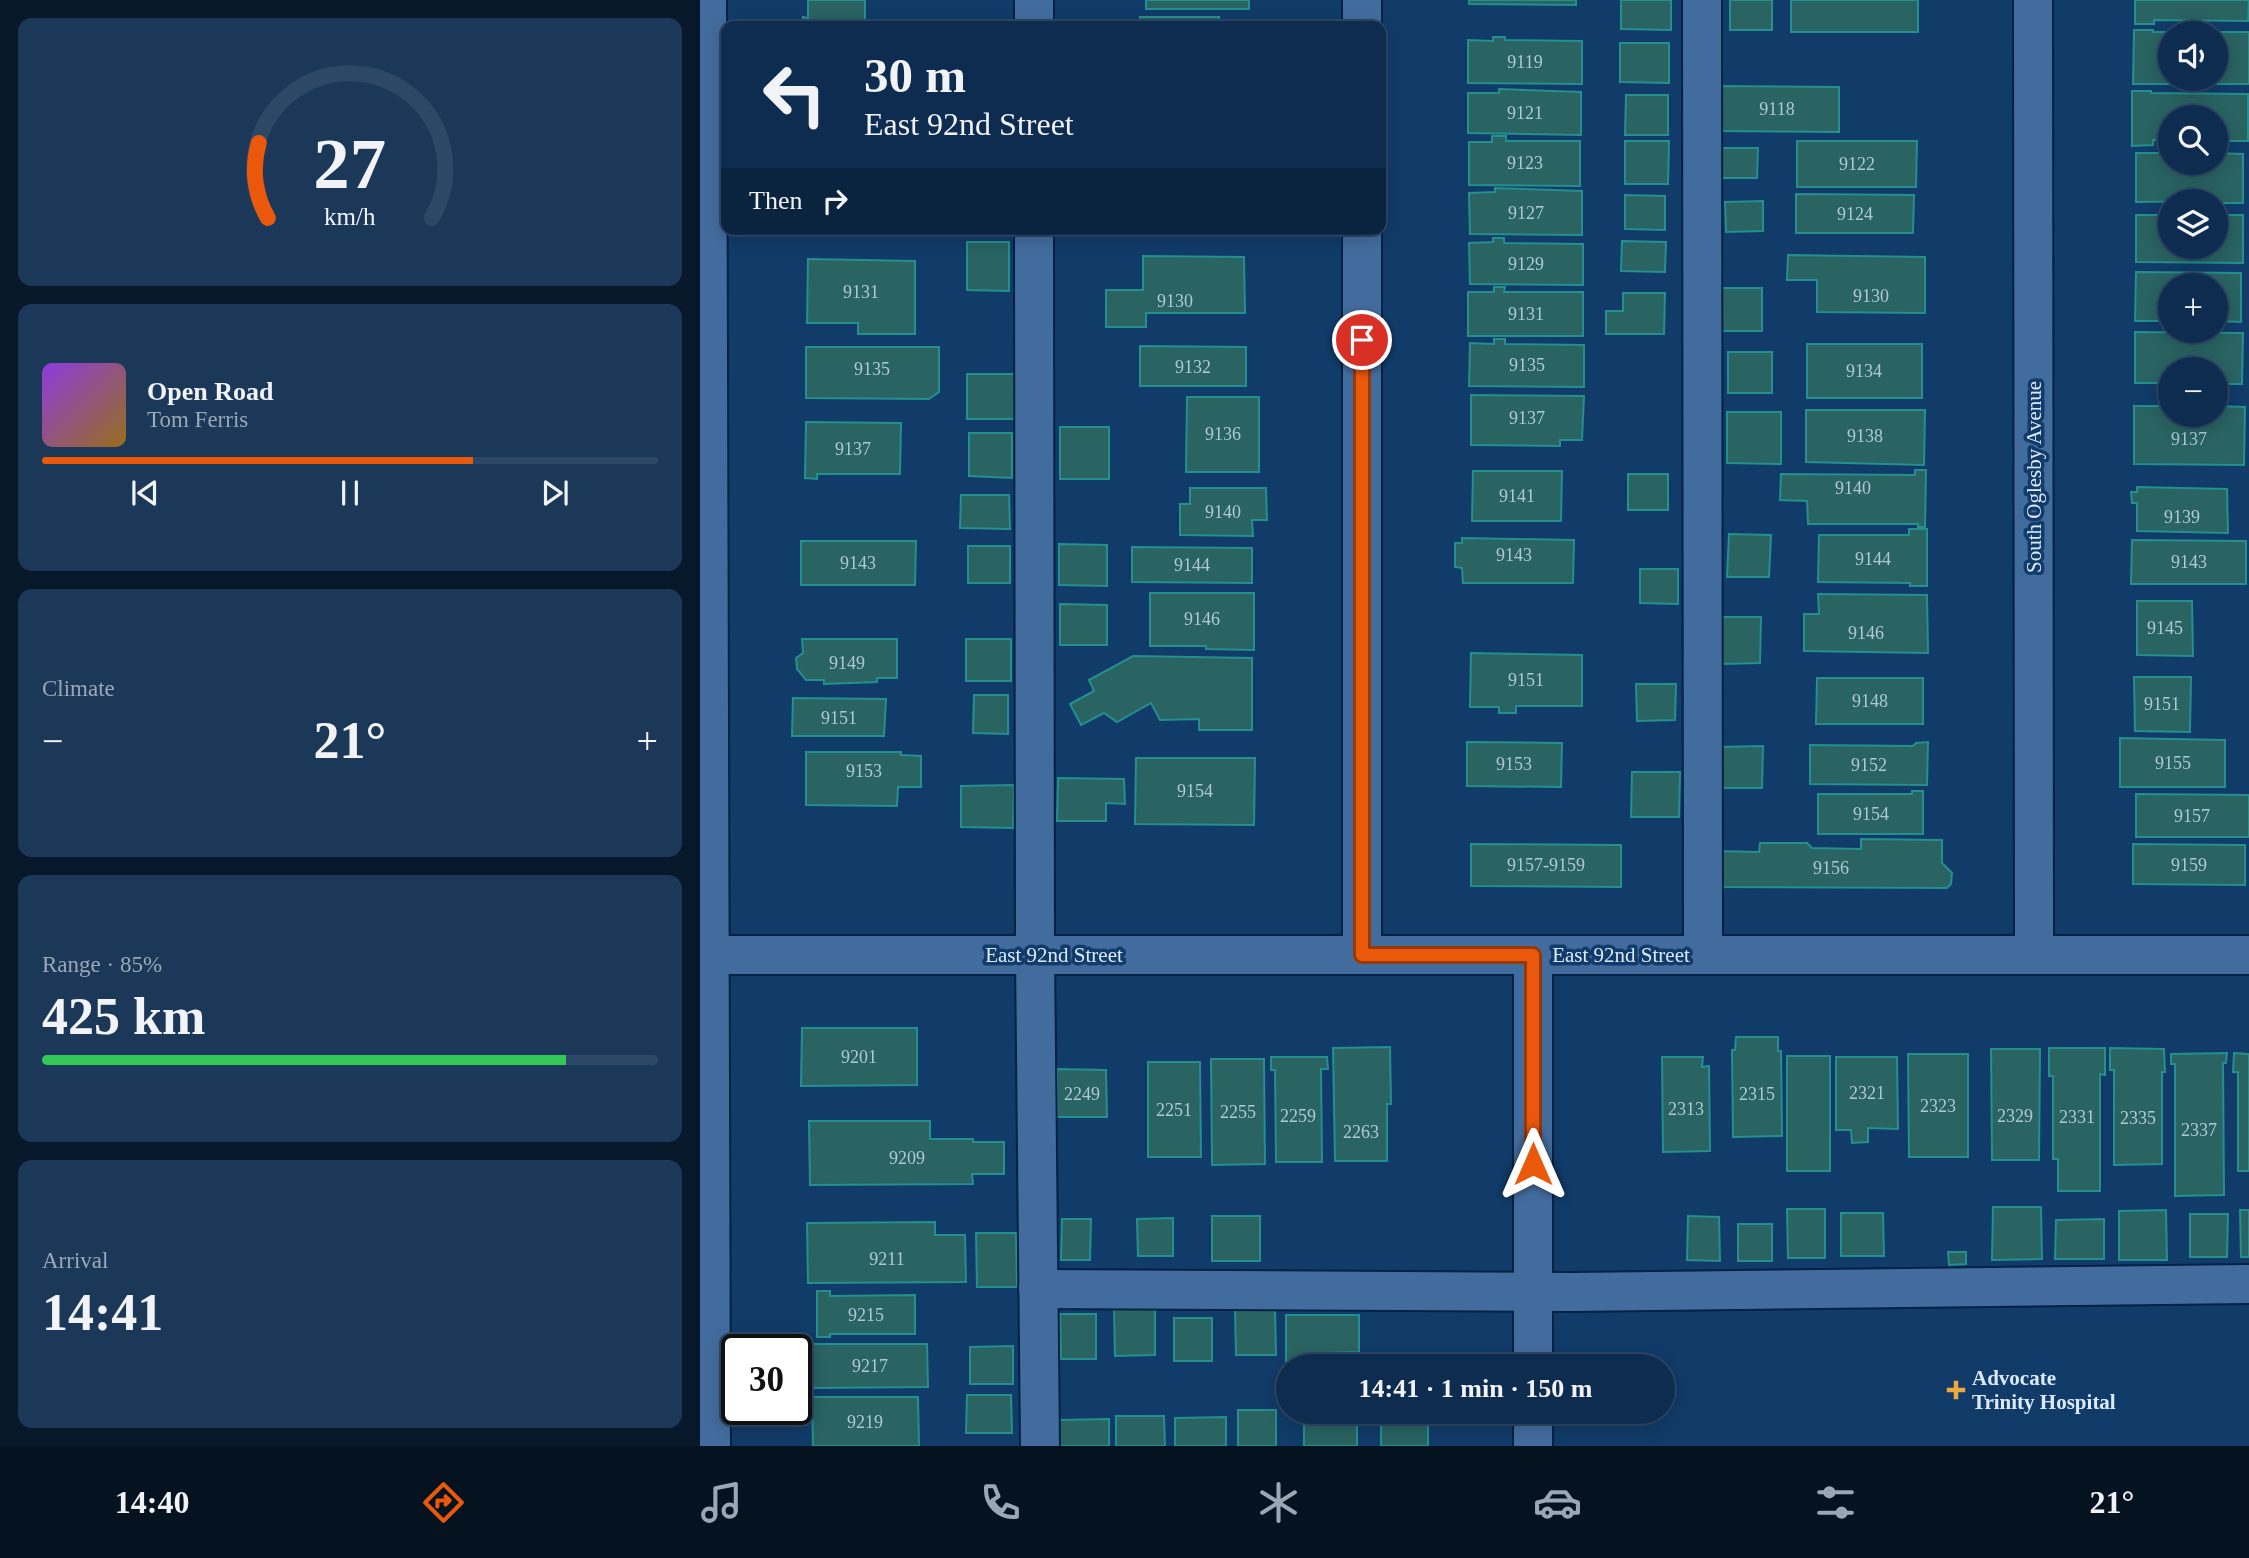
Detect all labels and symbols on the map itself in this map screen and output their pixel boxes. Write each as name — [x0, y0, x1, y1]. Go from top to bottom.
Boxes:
house number: 9119 — [1507, 52, 1543, 72]
house number: 9118 — [1759, 99, 1795, 119]
house number: 9121 — [1507, 103, 1543, 123]
house number: 9123 — [1507, 153, 1543, 173]
house number: 9122 — [1839, 154, 1875, 174]
house number: 9127 — [1508, 203, 1544, 223]
house number: 9124 — [1837, 204, 1873, 224]
house number: 9129 — [1508, 254, 1544, 274]
house number: 9131 — [843, 282, 879, 302]
house number: 9130 — [1853, 286, 1889, 306]
house number: 9130 — [1157, 291, 1193, 311]
house number: 9131 — [1508, 304, 1544, 324]
pin — [1332, 310, 1392, 370]
house number: 9135 — [1509, 355, 1545, 375]
house number: 9132 — [1175, 357, 1211, 377]
house number: 9135 — [854, 359, 890, 379]
house number: 9134 — [1846, 361, 1882, 381]
street label: South Oglesby Avenue — [2022, 381, 2046, 573]
house number: 9137 — [1509, 408, 1545, 428]
house number: 9136 — [1205, 424, 1241, 444]
house number: 9138 — [1847, 426, 1883, 446]
house number: 9137 — [2171, 429, 2207, 449]
house number: 9137 — [835, 439, 871, 459]
house number: 9140 — [1835, 478, 1871, 498]
house number: 9141 — [1499, 486, 1535, 506]
house number: 9140 — [1205, 502, 1241, 522]
house number: 9139 — [2164, 507, 2200, 527]
house number: 9143 — [1496, 545, 1532, 565]
house number: 9144 — [1855, 549, 1891, 569]
house number: 9143 — [2171, 552, 2207, 572]
house number: 9143 — [840, 553, 876, 573]
house number: 9144 — [1174, 555, 1210, 575]
house number: 9146 — [1184, 609, 1220, 629]
house number: 9145 — [2147, 618, 2183, 638]
house number: 9146 — [1848, 623, 1884, 643]
house number: 9149 — [829, 653, 865, 673]
house number: 9151 — [1508, 670, 1544, 690]
house number: 9148 — [1852, 691, 1888, 711]
house number: 9151 — [2144, 694, 2180, 714]
house number: 9151 — [821, 708, 857, 728]
house number: 9155 — [2155, 753, 2191, 773]
house number: 9153 — [1496, 754, 1532, 774]
house number: 9152 — [1851, 755, 1887, 775]
house number: 9153 — [846, 761, 882, 781]
house number: 9154 — [1177, 781, 1213, 801]
house number: 9154 — [1853, 804, 1889, 824]
house number: 9157 — [2174, 806, 2210, 826]
house number: 9157-9159 — [1507, 855, 1585, 875]
house number: 9159 — [2171, 855, 2207, 875]
house number: 9156 — [1813, 858, 1849, 878]
street label: East 92nd Street — [985, 943, 1123, 967]
street label: East 92nd Street — [1552, 943, 1690, 967]
house number: 9201 — [841, 1047, 877, 1067]
house number: 2321 — [1849, 1083, 1885, 1103]
house number: 2249 — [1064, 1084, 1100, 1104]
house number: 2315 — [1739, 1084, 1775, 1104]
house number: 2323 — [1920, 1096, 1956, 1116]
house number: 2313 — [1668, 1099, 1704, 1119]
house number: 2251 — [1156, 1100, 1192, 1120]
house number: 2255 — [1220, 1102, 1256, 1122]
house number: 2259 — [1280, 1106, 1316, 1126]
house number: 2329 — [1997, 1106, 2033, 1126]
house number: 2331 — [2059, 1107, 2095, 1127]
house number: 2335 — [2120, 1108, 2156, 1128]
house number: 2337 — [2181, 1120, 2217, 1140]
house number: 2263 — [1343, 1122, 1379, 1142]
position arrow — [1496, 1127, 1570, 1201]
house number: 9209 — [889, 1148, 925, 1168]
house number: 9211 — [869, 1249, 905, 1269]
house number: 9215 — [848, 1305, 884, 1325]
speed limit sign: 30 — [721, 1334, 812, 1425]
house number: 9217 — [852, 1356, 888, 1376]
place label: Advocate Trinity Hospital — [1972, 1366, 2116, 1414]
marker: Advocate Trinity Hospital — [1946, 1380, 1966, 1400]
house number: 9219 — [847, 1412, 883, 1432]

